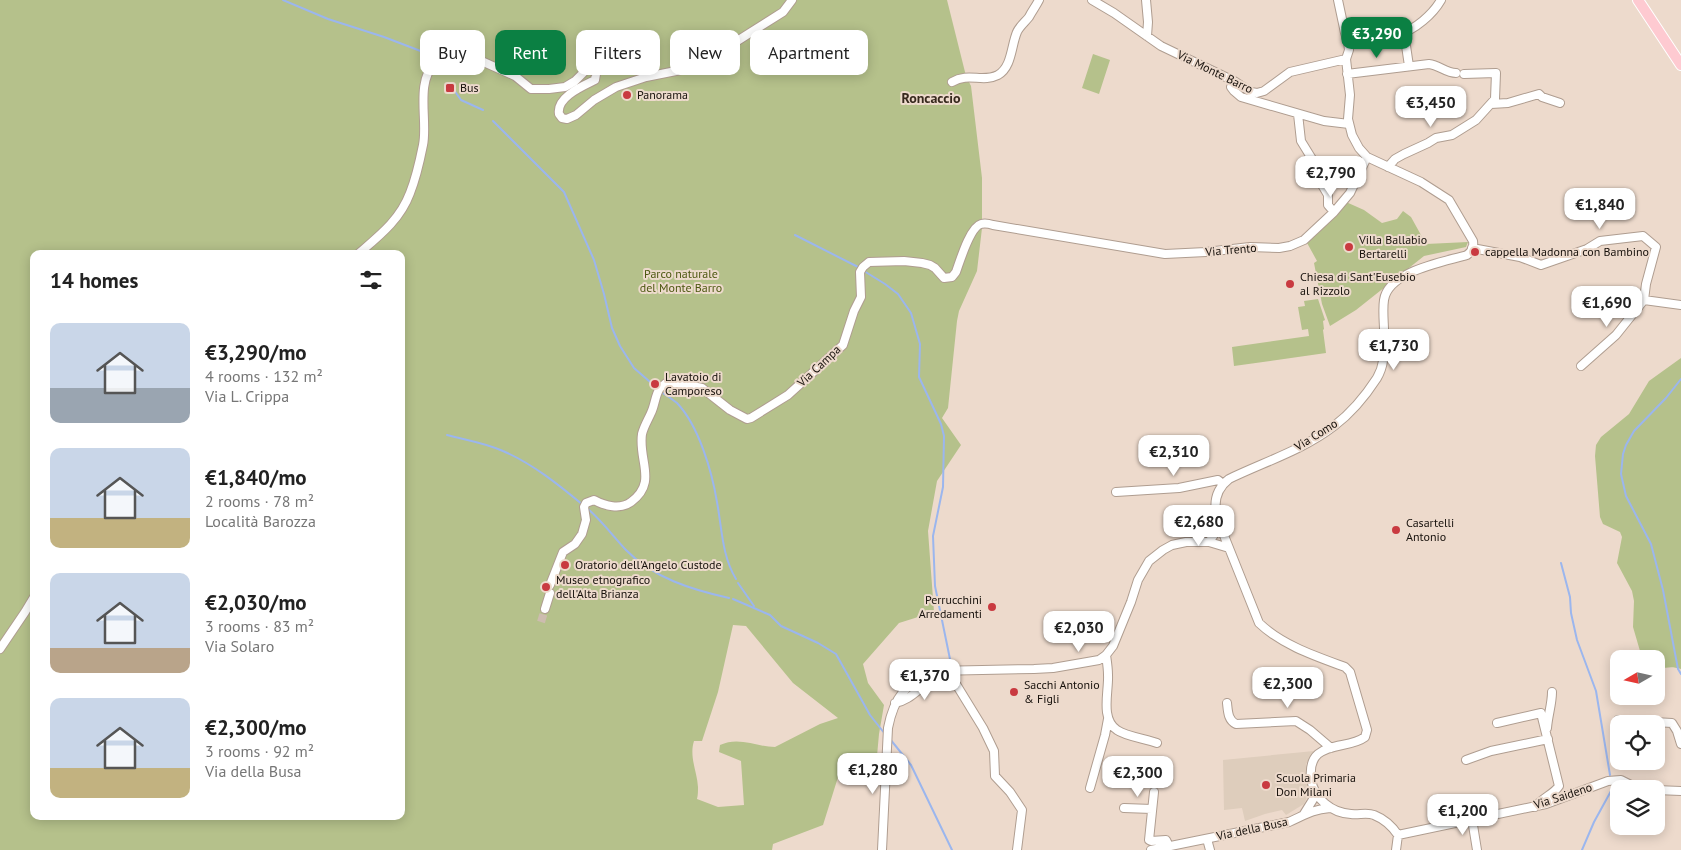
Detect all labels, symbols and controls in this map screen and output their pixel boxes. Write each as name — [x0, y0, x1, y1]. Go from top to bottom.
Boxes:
pin: €3,290 — [1336, 17, 1418, 59]
text: €3,290 — [1352, 23, 1402, 43]
chip: Buy — [420, 30, 485, 75]
chip: Rent — [495, 30, 566, 75]
chip: Filters — [576, 30, 660, 75]
chip: New — [670, 30, 740, 75]
chip: Apartment — [750, 30, 868, 75]
street label: Via Monte Barro — [1174, 46, 1256, 96]
place label: Bus — [460, 80, 479, 95]
marker: Bus — [444, 82, 456, 94]
pin: €3,450 — [1390, 86, 1472, 128]
place label: Panorama — [637, 87, 688, 102]
marker: Panorama — [621, 89, 633, 101]
district label: Roncaccio — [901, 89, 961, 107]
text: €3,450 — [1406, 92, 1456, 112]
pin: €2,790 — [1290, 156, 1372, 198]
text: €2,790 — [1306, 162, 1356, 182]
pin: €1,840 — [1559, 188, 1641, 230]
text: €1,840 — [1575, 194, 1625, 214]
place label: Villa Ballabio Bertarelli — [1358, 232, 1427, 261]
street label: Via Trento — [1204, 240, 1257, 259]
marker: Villa Ballabio Bertarelli — [1343, 241, 1355, 253]
place label: cappella Madonna con Bambino — [1485, 244, 1649, 259]
marker: cappella Madonna con Bambino — [1469, 246, 1481, 258]
icon: filters — [357, 266, 385, 294]
park label: Parco naturale del Monte Barro — [640, 266, 722, 295]
text: 14 homes — [50, 267, 138, 294]
place label: Chiesa di Sant'Eusebio al Rizzolo — [1300, 269, 1416, 298]
marker: Chiesa di Sant'Eusebio al Rizzolo — [1284, 278, 1296, 290]
pin: €1,690 — [1566, 286, 1648, 328]
text: €1,690 — [1582, 292, 1632, 312]
pin: €1,730 — [1353, 328, 1435, 371]
text: €1,730 — [1369, 335, 1419, 355]
text: €3,290/mo — [205, 339, 307, 366]
street label: Via Campa — [793, 342, 844, 390]
icon: home — [90, 343, 150, 403]
text: 4 rooms · 132 m² — [205, 366, 323, 386]
place label: Lavatoio di Camporeso — [665, 369, 722, 398]
marker: Lavatoio di Camporeso — [649, 378, 661, 390]
text: Via L. Crippa — [205, 386, 289, 406]
street label: Via Como — [1290, 415, 1340, 454]
pin: €2,310 — [1133, 434, 1215, 477]
text: €2,310 — [1149, 441, 1199, 461]
text: €1,840/mo — [205, 464, 307, 491]
icon: home — [90, 468, 150, 528]
text: 2 rooms · 78 m² — [205, 491, 314, 511]
pin: €2,680 — [1158, 504, 1240, 547]
text: Località Barozza — [205, 511, 316, 531]
text: €2,680 — [1174, 511, 1224, 531]
place label: Casartelli Antonio — [1406, 515, 1454, 544]
marker: Casartelli Antonio — [1390, 524, 1402, 536]
place label: Oratorio dell'Angelo Custode — [575, 557, 722, 572]
marker: Oratorio dell'Angelo Custode — [559, 559, 571, 571]
place label: Museo etnografico dell'Alta Brianza — [556, 572, 650, 601]
marker: Museo etnografico dell'Alta Brianza — [540, 581, 552, 593]
text: €2,030/mo — [205, 589, 307, 616]
place label: Perrucchini Arredamenti — [919, 592, 982, 621]
icon: home — [90, 593, 150, 653]
marker: Perrucchini Arredamenti — [986, 601, 998, 613]
pin: €2,030 — [1038, 610, 1120, 653]
text: 3 rooms · 83 m² — [205, 616, 314, 636]
text: €2,030 — [1054, 617, 1104, 637]
text: Via Solaro — [205, 636, 274, 656]
north arrow — [1610, 650, 1665, 705]
map controls — [1610, 650, 1665, 835]
pin: €1,370 — [884, 658, 966, 701]
text: €1,370 — [900, 665, 950, 685]
pin: €2,300 — [1247, 666, 1329, 709]
text: €2,300 — [1263, 673, 1313, 693]
place label: Sacchi Antonio & Figli — [1024, 677, 1100, 706]
marker: Sacchi Antonio & Figli — [1008, 686, 1020, 698]
text: €2,300/mo — [205, 714, 307, 741]
button: locate — [1610, 715, 1665, 770]
icon: home — [90, 718, 150, 778]
text: 3 rooms · 92 m² — [205, 741, 314, 761]
pin: €1,280 — [832, 752, 914, 795]
pin: €2,300 — [1097, 756, 1179, 798]
text: €1,280 — [848, 759, 898, 779]
text: Via della Busa — [205, 761, 302, 781]
text: €2,300 — [1113, 762, 1163, 782]
place label: Scuola Primaria Don Milani — [1276, 770, 1356, 799]
marker: Scuola Primaria Don Milani — [1260, 779, 1272, 791]
street label: Via Saideno — [1531, 779, 1594, 812]
button: layers — [1610, 780, 1665, 835]
pin: €1,200 — [1422, 794, 1504, 836]
text: €1,200 — [1438, 800, 1488, 820]
street label: Via della Busa — [1214, 814, 1289, 844]

